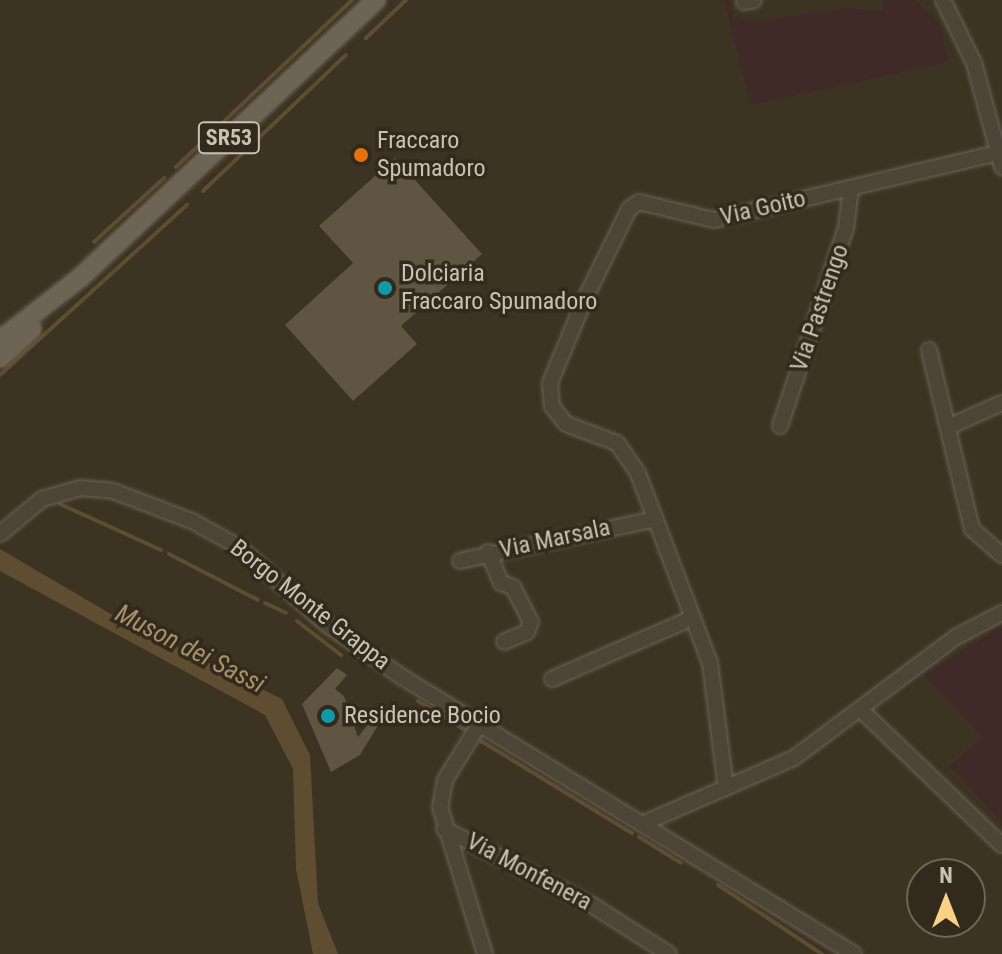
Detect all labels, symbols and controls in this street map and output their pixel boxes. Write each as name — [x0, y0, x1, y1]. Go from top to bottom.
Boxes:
road number: SR53 — [197, 120, 261, 156]
place label: Fraccaro Spumadoro — [377, 127, 486, 183]
marker: Fraccaro Spumadoro — [352, 146, 370, 164]
street label: Via Goito — [718, 184, 808, 232]
street label: Via Pastrengo — [785, 241, 855, 375]
place label: Dolciaria Fraccaro Spumadoro — [401, 260, 597, 316]
marker: Dolciaria Fraccaro Spumadoro — [376, 279, 394, 297]
street label: Via Marsala — [497, 513, 613, 565]
street label: Borgo Monte Grappa — [224, 534, 396, 676]
water label: Muson dei Sassi — [110, 598, 270, 700]
place label: Residence Bocio — [344, 702, 501, 730]
marker: Residence Bocio — [319, 707, 337, 725]
street label: Via Monfenera — [462, 827, 596, 917]
north arrow — [906, 858, 986, 938]
text: N — [939, 863, 953, 888]

